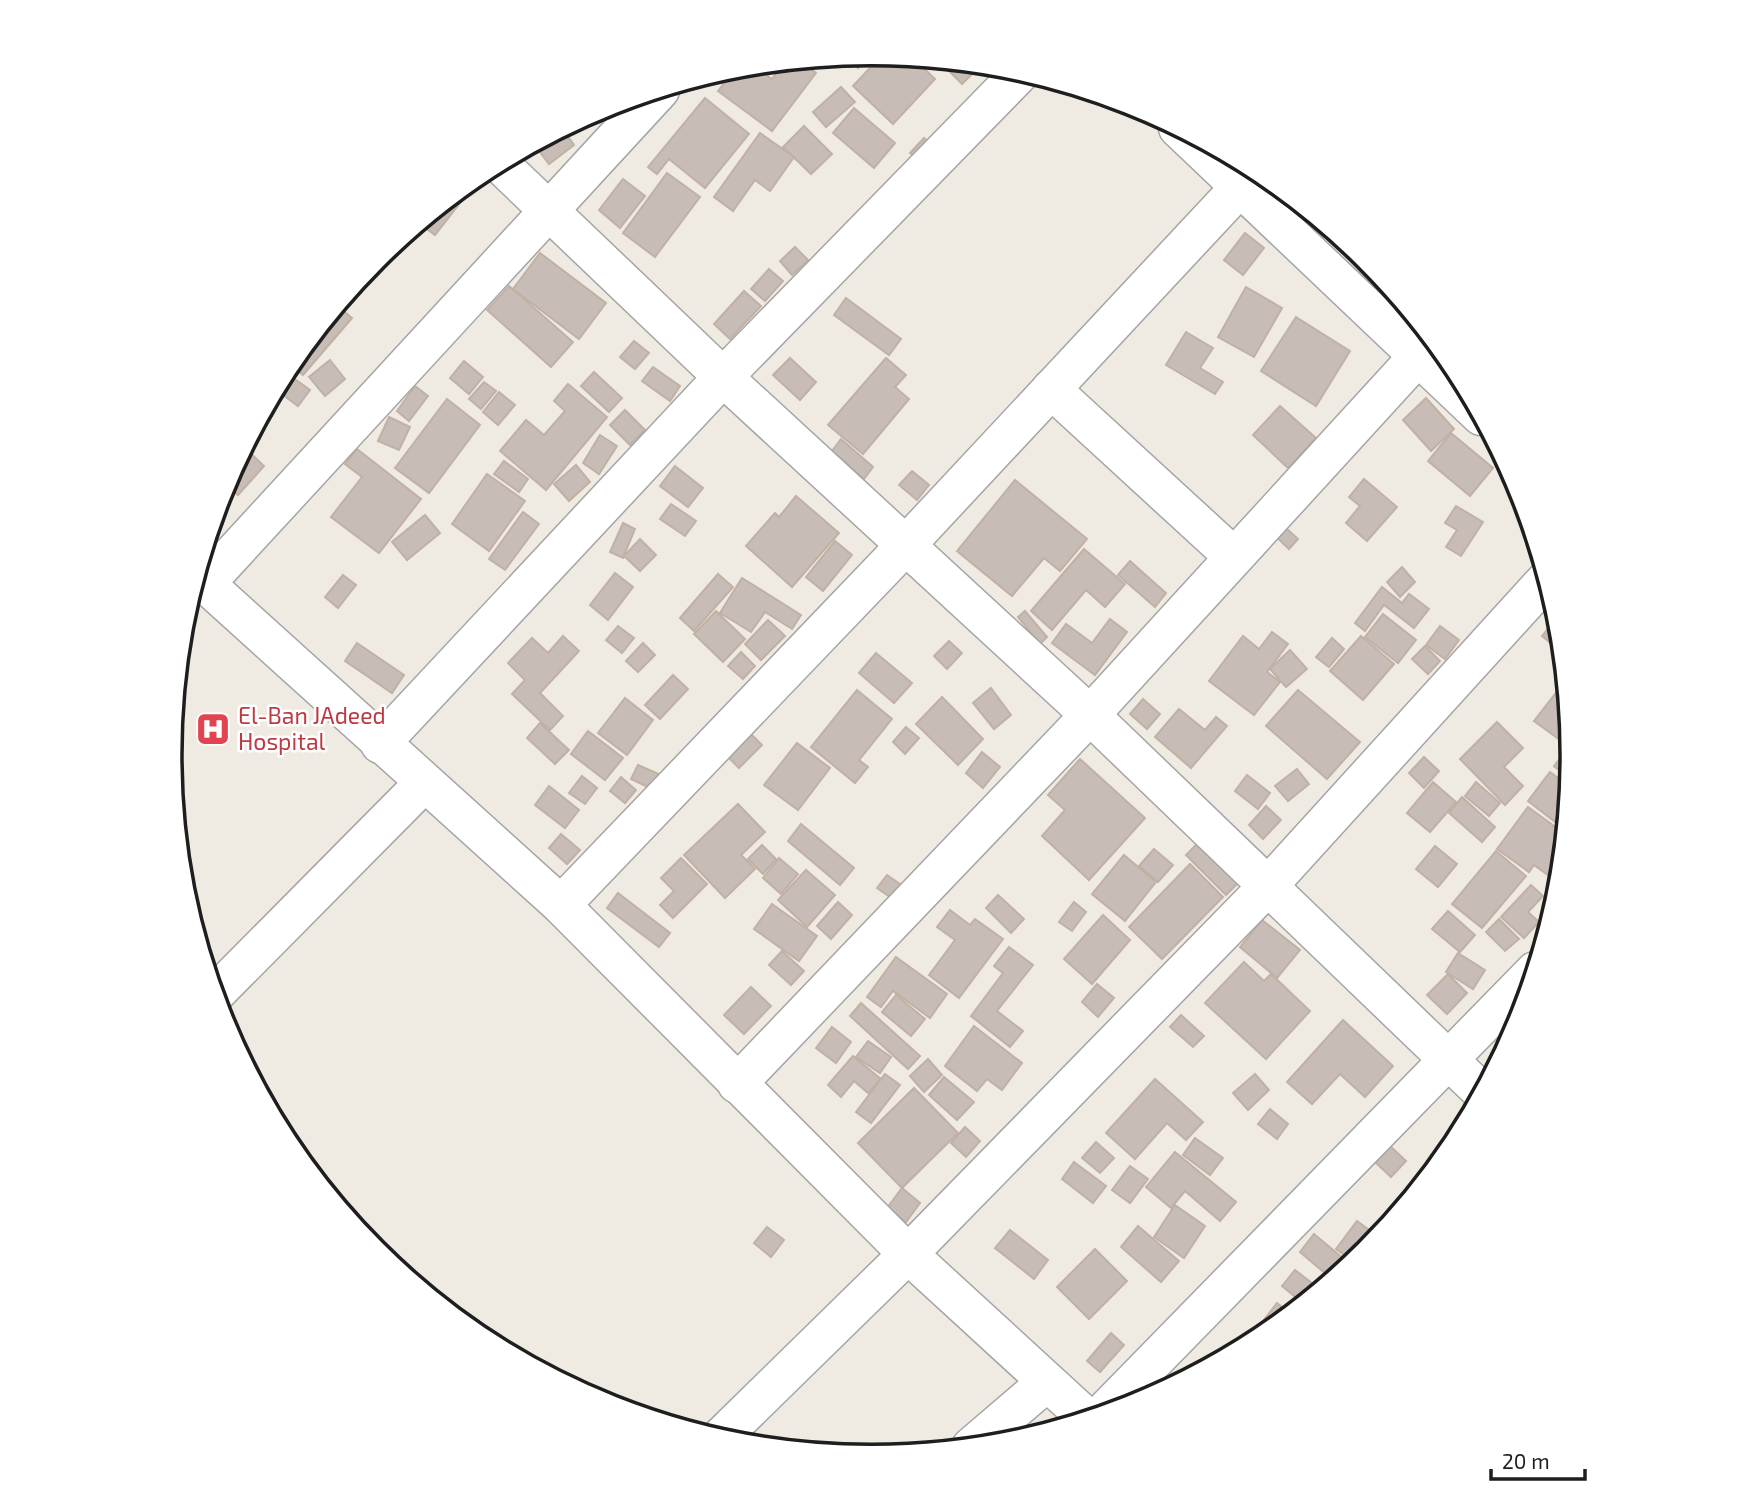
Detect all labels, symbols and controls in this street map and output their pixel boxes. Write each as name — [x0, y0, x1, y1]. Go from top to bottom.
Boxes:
place label: El-Ban JAdeed Hospital — [238, 701, 386, 755]
hospital icon: El-Ban JAdeed Hospital — [194, 710, 232, 748]
scale bar — [1491, 1438, 1586, 1482]
text: 20 m — [1502, 1448, 1550, 1473]

